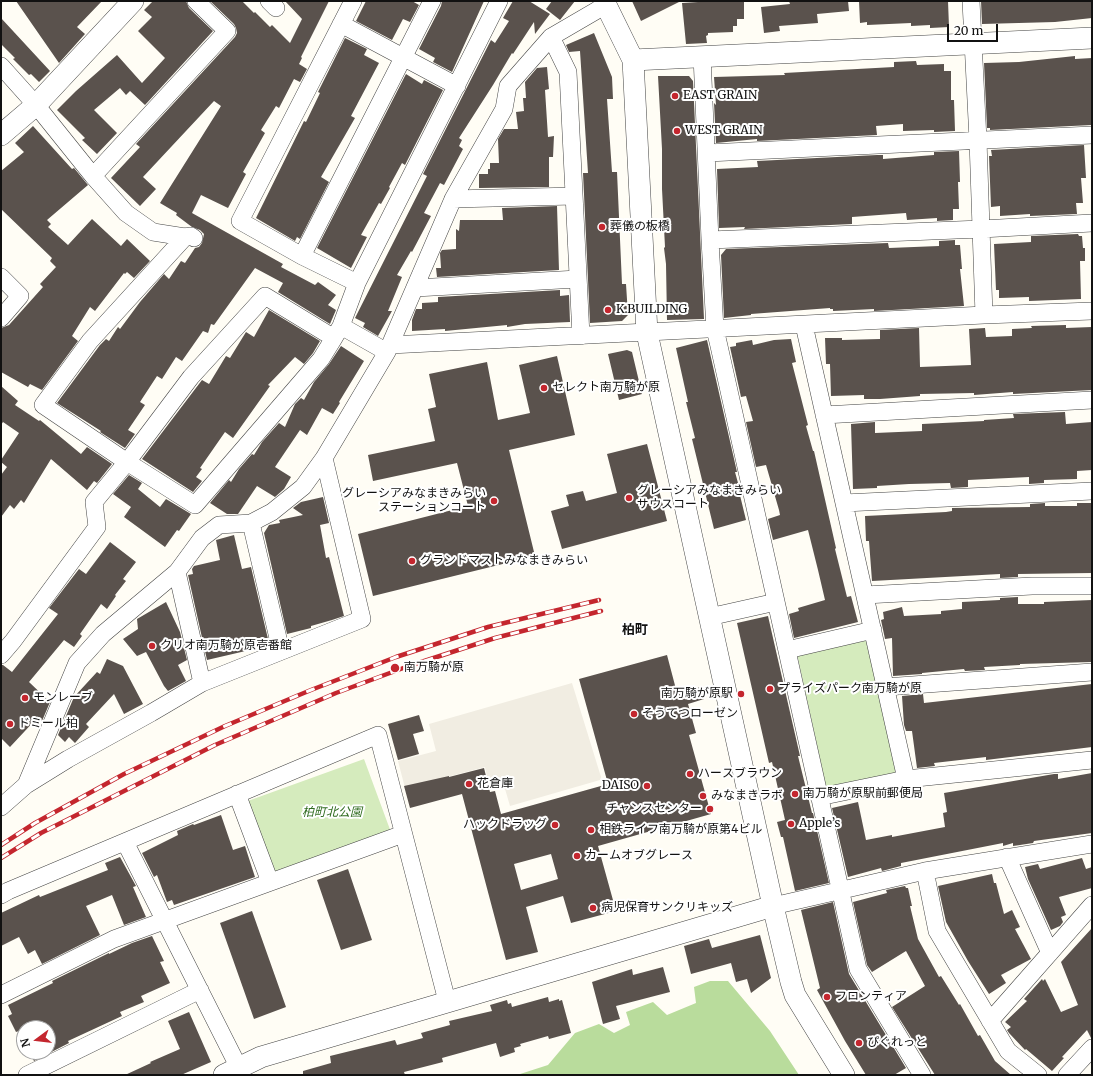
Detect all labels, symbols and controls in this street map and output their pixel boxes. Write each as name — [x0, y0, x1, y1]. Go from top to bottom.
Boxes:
scale bar — [949, 16, 1000, 42]
text: 20 m — [954, 23, 983, 38]
place label: EAST GRAIN — [683, 89, 757, 103]
marker: EAST GRAIN — [670, 91, 680, 101]
place label: WEST GRAIN — [685, 124, 763, 138]
marker: WEST GRAIN — [672, 126, 682, 136]
place label: 葬儀の板橋 — [610, 220, 670, 234]
marker: 葬儀の板橋 — [597, 222, 607, 232]
place label: K.BUILDING — [616, 303, 687, 317]
marker: K.BUILDING — [603, 305, 613, 315]
place label: セレクト南万騎が原 — [552, 381, 660, 395]
marker: セレクト南万騎が原 — [539, 383, 549, 393]
place label: グレーシアみなまきみらい サウスコート — [637, 484, 781, 512]
place label: グレーシアみなまきみらい ステーションコート — [342, 487, 486, 515]
marker: グレーシアみなまきみらい サウスコート — [624, 493, 634, 503]
marker: グレーシアみなまきみらい ステーションコート — [489, 496, 499, 506]
place label: グランドマストみなまきみらい — [420, 554, 588, 568]
marker: グランドマストみなまきみらい — [407, 556, 417, 566]
district label: 柏町 — [622, 622, 648, 638]
place label: クリオ南万騎が原壱番館 — [160, 639, 292, 653]
marker: クリオ南万騎が原壱番館 — [147, 641, 157, 651]
place label: 南万騎が原 — [404, 661, 464, 675]
marker: 南万騎が原 — [389, 662, 401, 674]
place label: プライズパーク南万騎が原 — [778, 682, 922, 696]
marker: プライズパーク南万騎が原 — [765, 684, 775, 694]
place label: 南万騎が原駅 — [661, 687, 733, 701]
marker: 南万騎が原駅 — [736, 689, 746, 699]
place label: モンレーブ — [33, 691, 93, 705]
marker: モンレーブ — [20, 693, 30, 703]
place label: そうてつローゼン — [642, 707, 738, 721]
marker: そうてつローゼン — [629, 709, 639, 719]
place label: ドミール柏 — [18, 717, 78, 731]
marker: ドミール柏 — [5, 719, 15, 729]
place label: ハースブラウン — [698, 767, 782, 781]
marker: ハースブラウン — [685, 769, 695, 779]
place label: 花倉庫 — [477, 777, 513, 791]
marker: 花倉庫 — [464, 779, 474, 789]
place label: DAISO — [602, 779, 639, 793]
marker: DAISO — [642, 781, 652, 791]
place label: 南万騎が原駅前郵便局 — [803, 787, 923, 801]
place label: みなまきラボ — [711, 789, 783, 803]
marker: 南万騎が原駅前郵便局 — [790, 789, 800, 799]
marker: みなまきラボ — [698, 791, 708, 801]
place label: チャンスセンター — [606, 802, 702, 816]
marker: チャンスセンター — [705, 804, 715, 814]
park label: 柏町北公園 — [302, 806, 362, 820]
place label: Apple’s — [799, 817, 840, 831]
place label: ハックドラッグ — [463, 818, 547, 832]
marker: Apple’s — [786, 819, 796, 829]
marker: ハックドラッグ — [550, 820, 560, 830]
place label: 相鉄ライフ南万騎が原第4ビル — [599, 823, 762, 837]
marker: 相鉄ライフ南万騎が原第4ビル — [586, 825, 596, 835]
place label: カームオブグレース — [585, 849, 693, 863]
marker: カームオブグレース — [572, 851, 582, 861]
place label: 病児保育サンクリキッズ — [601, 901, 733, 915]
marker: 病児保育サンクリキッズ — [588, 903, 598, 913]
place label: フロンティア — [835, 990, 907, 1004]
marker: フロンティア — [822, 992, 832, 1002]
north arrow — [16, 1020, 56, 1060]
place label: ぴぐれっと — [867, 1036, 927, 1050]
text: N — [17, 1037, 33, 1049]
marker: ぴぐれっと — [854, 1038, 864, 1048]

